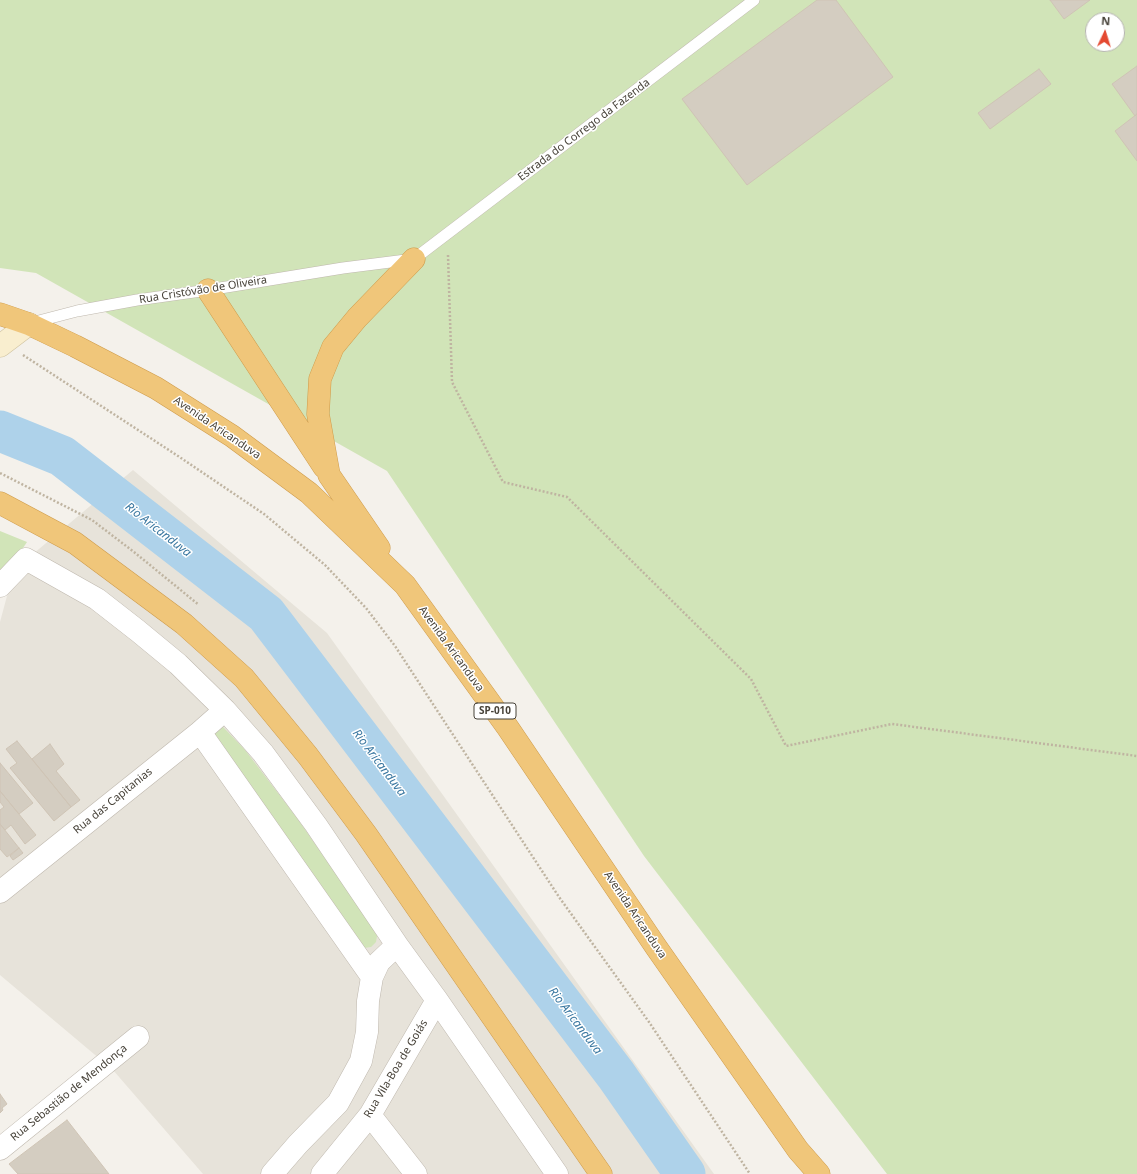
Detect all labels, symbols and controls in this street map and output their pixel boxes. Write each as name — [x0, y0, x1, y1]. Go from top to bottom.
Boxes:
north arrow — [1085, 12, 1125, 52]
text: N — [1101, 13, 1111, 28]
street label: Estrada do Corrego da Fazenda — [515, 76, 653, 184]
street label: Rua Cristóvão de Oliveira — [138, 273, 268, 307]
street label: Avenida Aricanduva — [171, 394, 263, 462]
water label: Rio Aricanduva — [122, 500, 194, 560]
street label: Avenida Aricanduva — [416, 604, 486, 694]
road number: SP-010 — [474, 703, 516, 719]
water label: Rio Aricanduva — [349, 727, 409, 799]
street label: Rua das Capitanias — [71, 765, 155, 837]
street label: Avenida Aricanduva — [601, 869, 669, 961]
water label: Rio Aricanduva — [545, 985, 605, 1057]
street label: Rua Vila-Boa de Goiás — [361, 1017, 431, 1121]
street label: Rua Sebastião de Mendonça — [8, 1042, 130, 1144]

